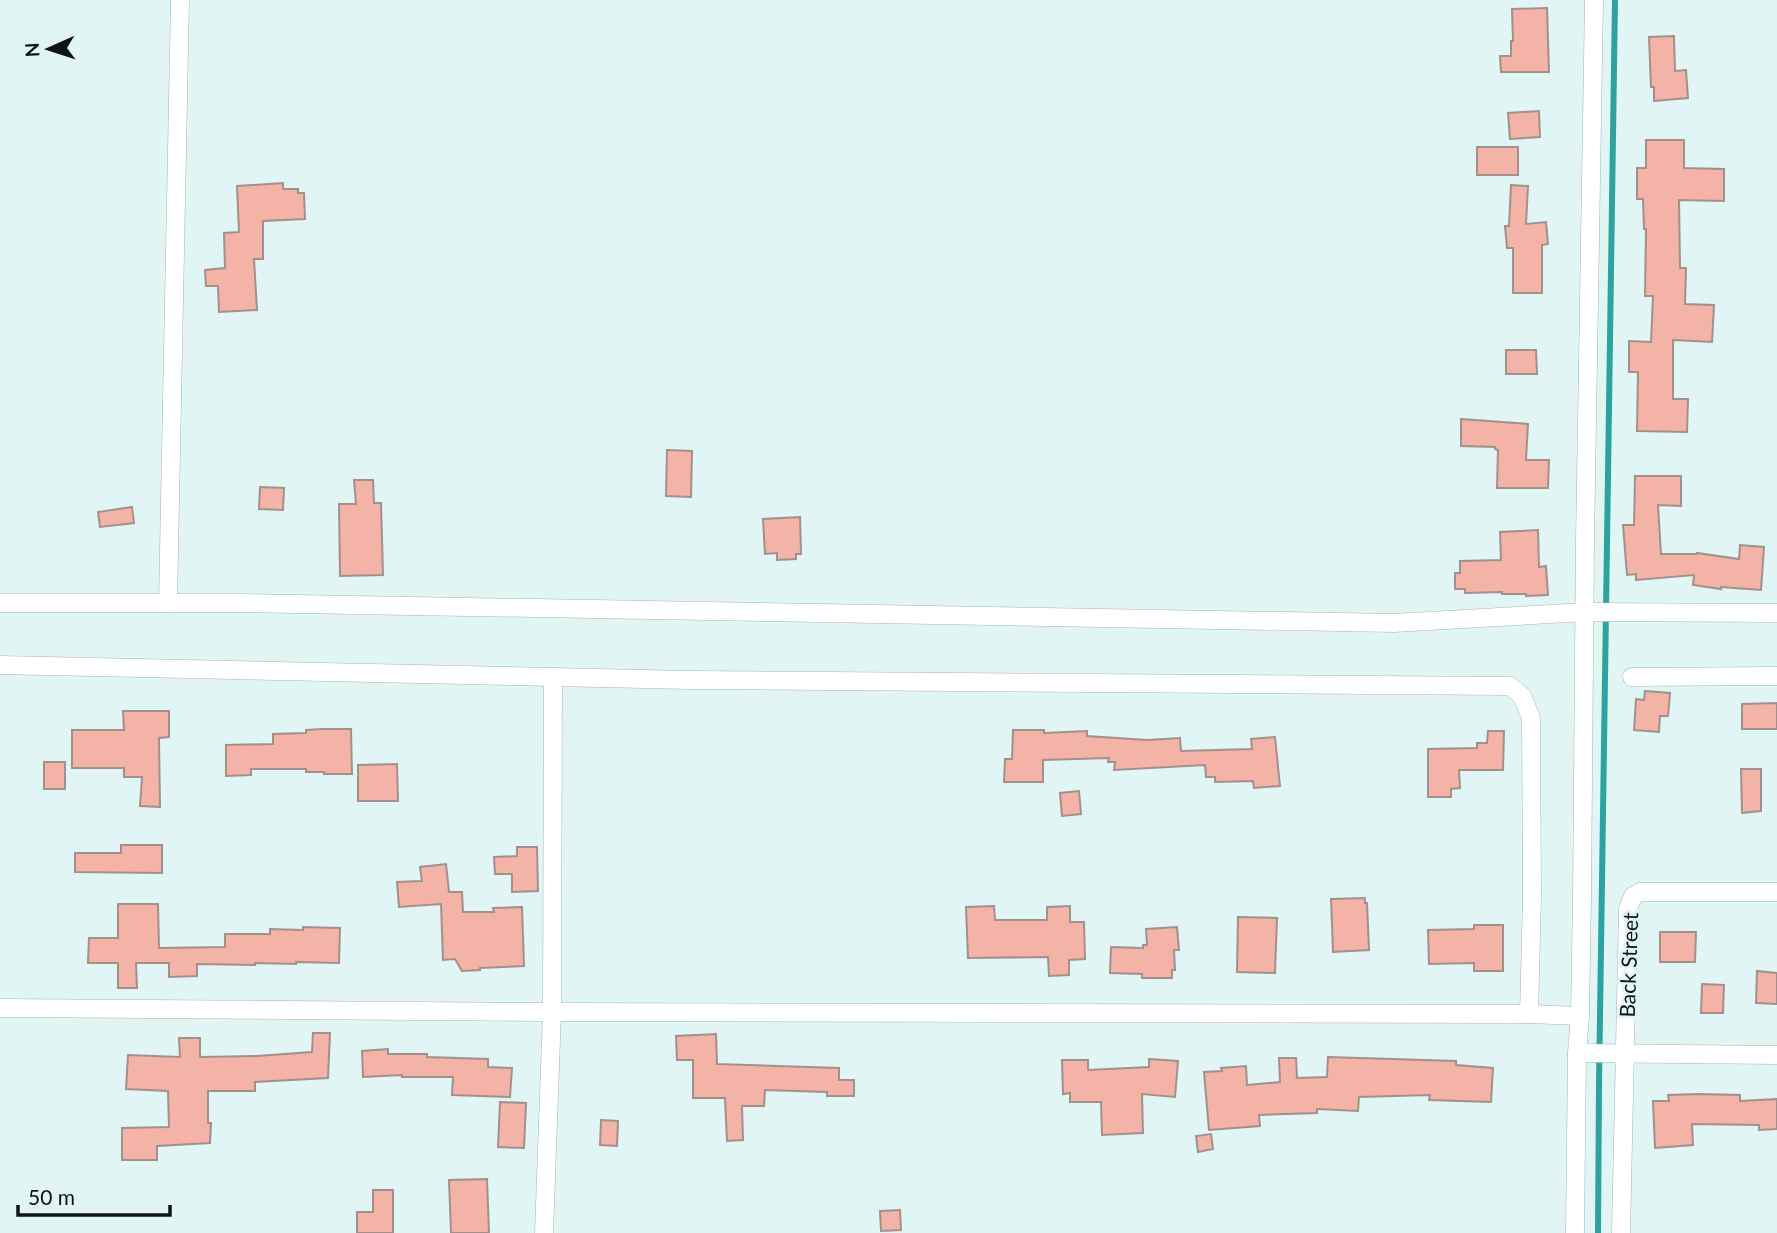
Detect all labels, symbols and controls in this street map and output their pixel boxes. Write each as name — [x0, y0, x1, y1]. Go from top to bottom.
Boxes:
north arrow — [14, 14, 84, 84]
text: N — [20, 42, 43, 58]
street label: Back Street — [1614, 912, 1642, 1018]
scale bar — [18, 1174, 170, 1218]
text: 50 m — [28, 1184, 75, 1209]

